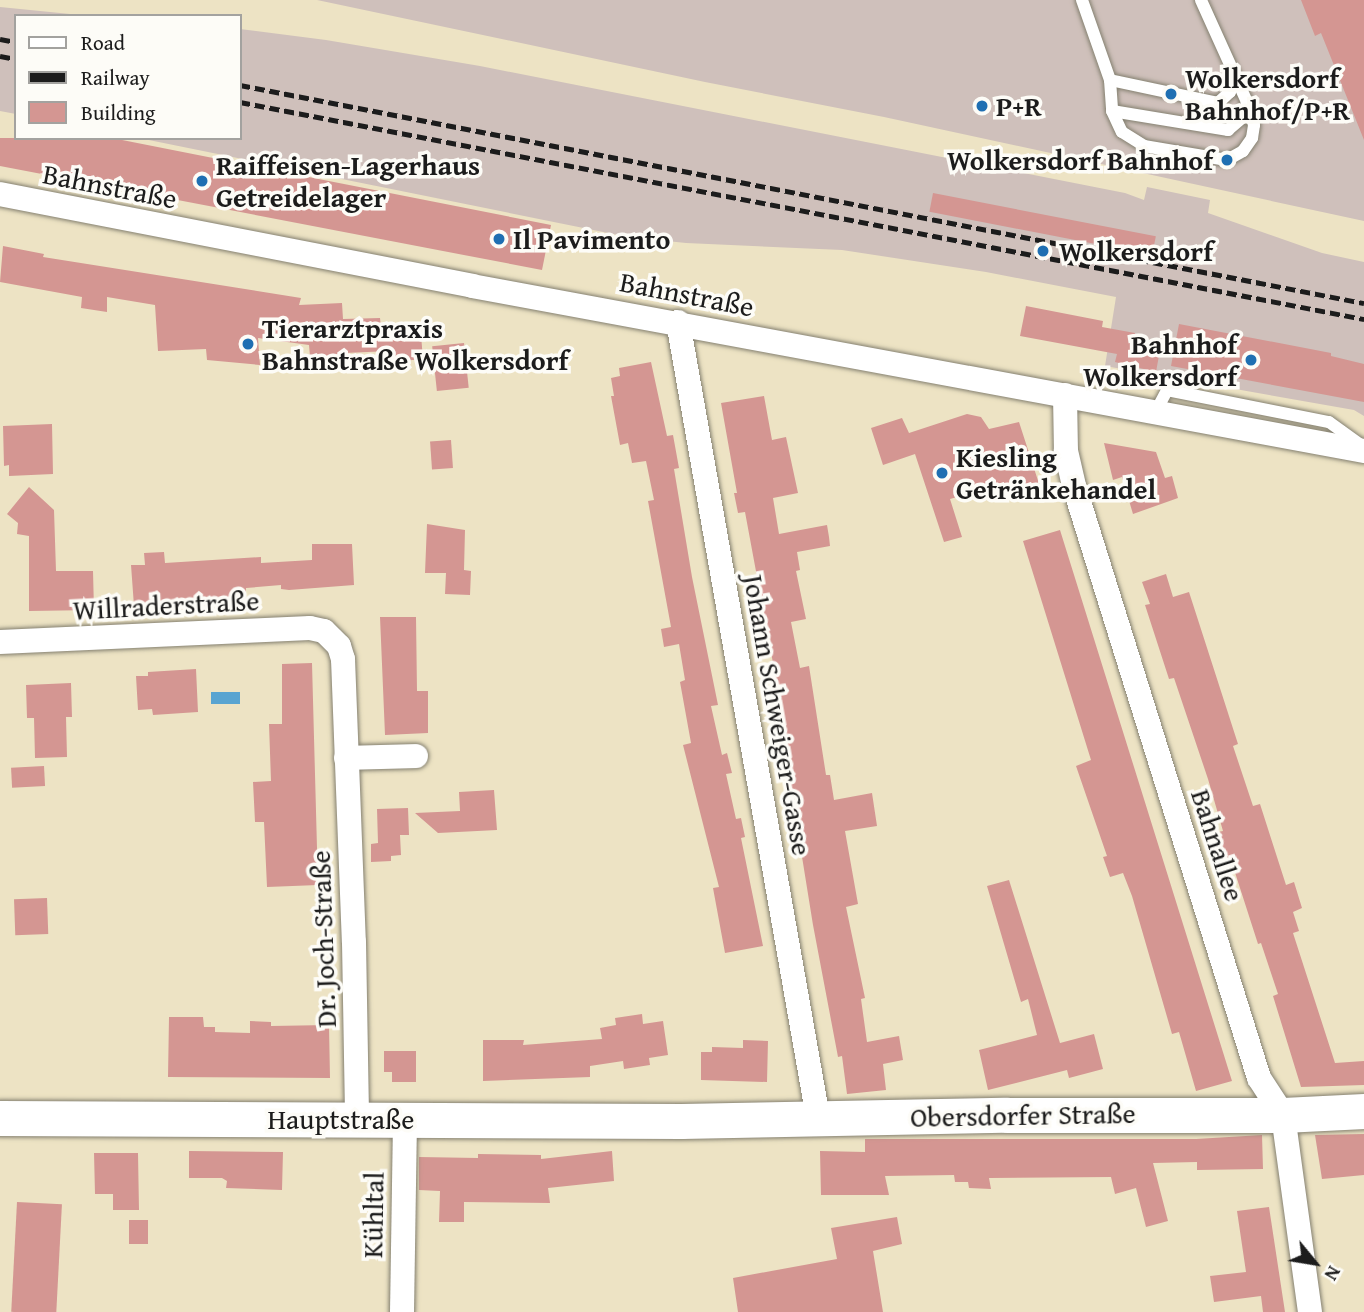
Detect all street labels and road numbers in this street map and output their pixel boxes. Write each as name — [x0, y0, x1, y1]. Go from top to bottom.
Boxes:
street label: Bahnstraße — [40, 157, 180, 215]
street label: Bahnstraße — [617, 265, 757, 323]
street label: Johann Schweiger-Gasse — [737, 572, 819, 858]
street label: Willraderstraße — [72, 583, 260, 627]
street label: Bahnallee — [1184, 785, 1252, 905]
street label: Dr. Joch-Straße — [303, 850, 343, 1028]
street label: Obersdorfer Straße — [910, 1096, 1136, 1134]
street label: Hauptstraße — [267, 1102, 415, 1136]
street label: Kühltal — [355, 1172, 391, 1258]

